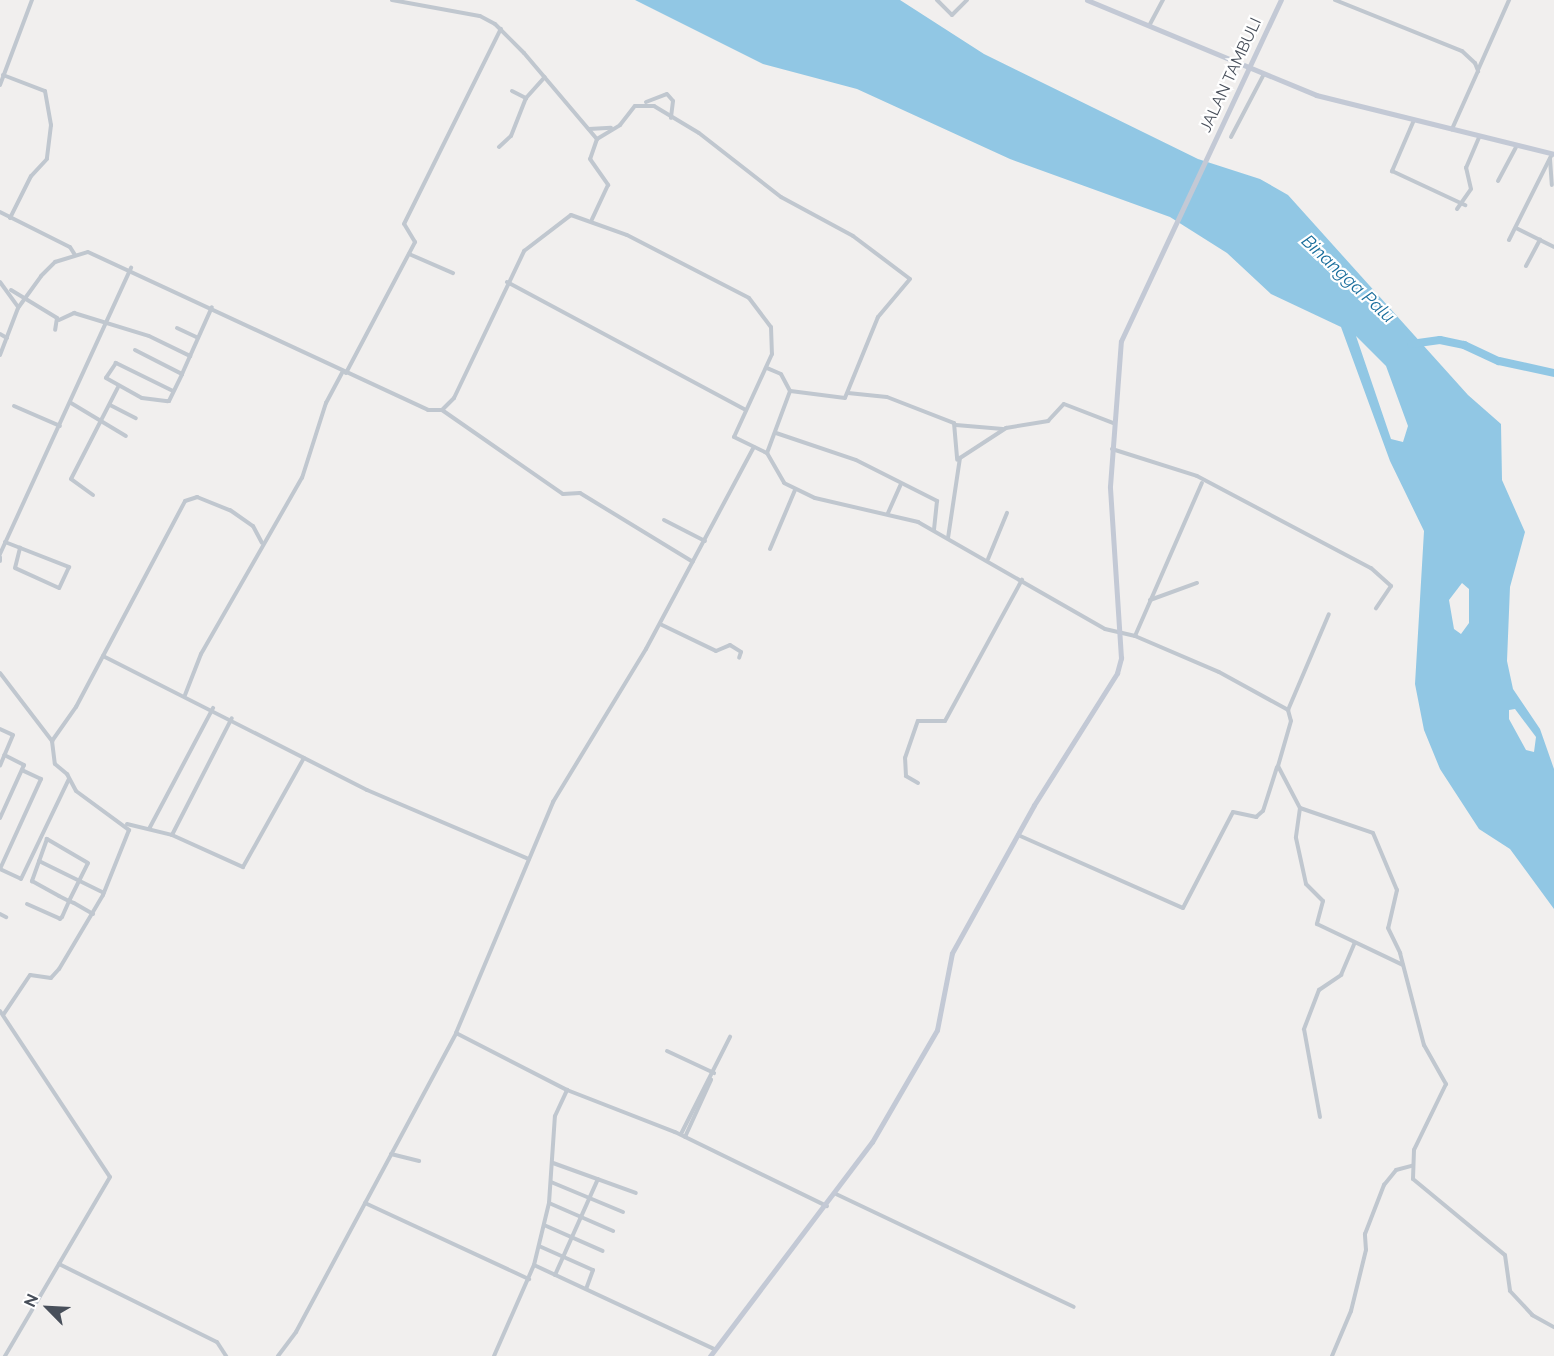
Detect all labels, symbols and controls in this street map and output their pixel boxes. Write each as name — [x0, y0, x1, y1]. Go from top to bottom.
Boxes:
street label: JALAN TAMBULI — [1196, 15, 1266, 135]
water label: Binangga Palu — [1297, 230, 1399, 328]
north arrow — [18, 1278, 78, 1338]
text: N — [20, 1291, 42, 1310]

